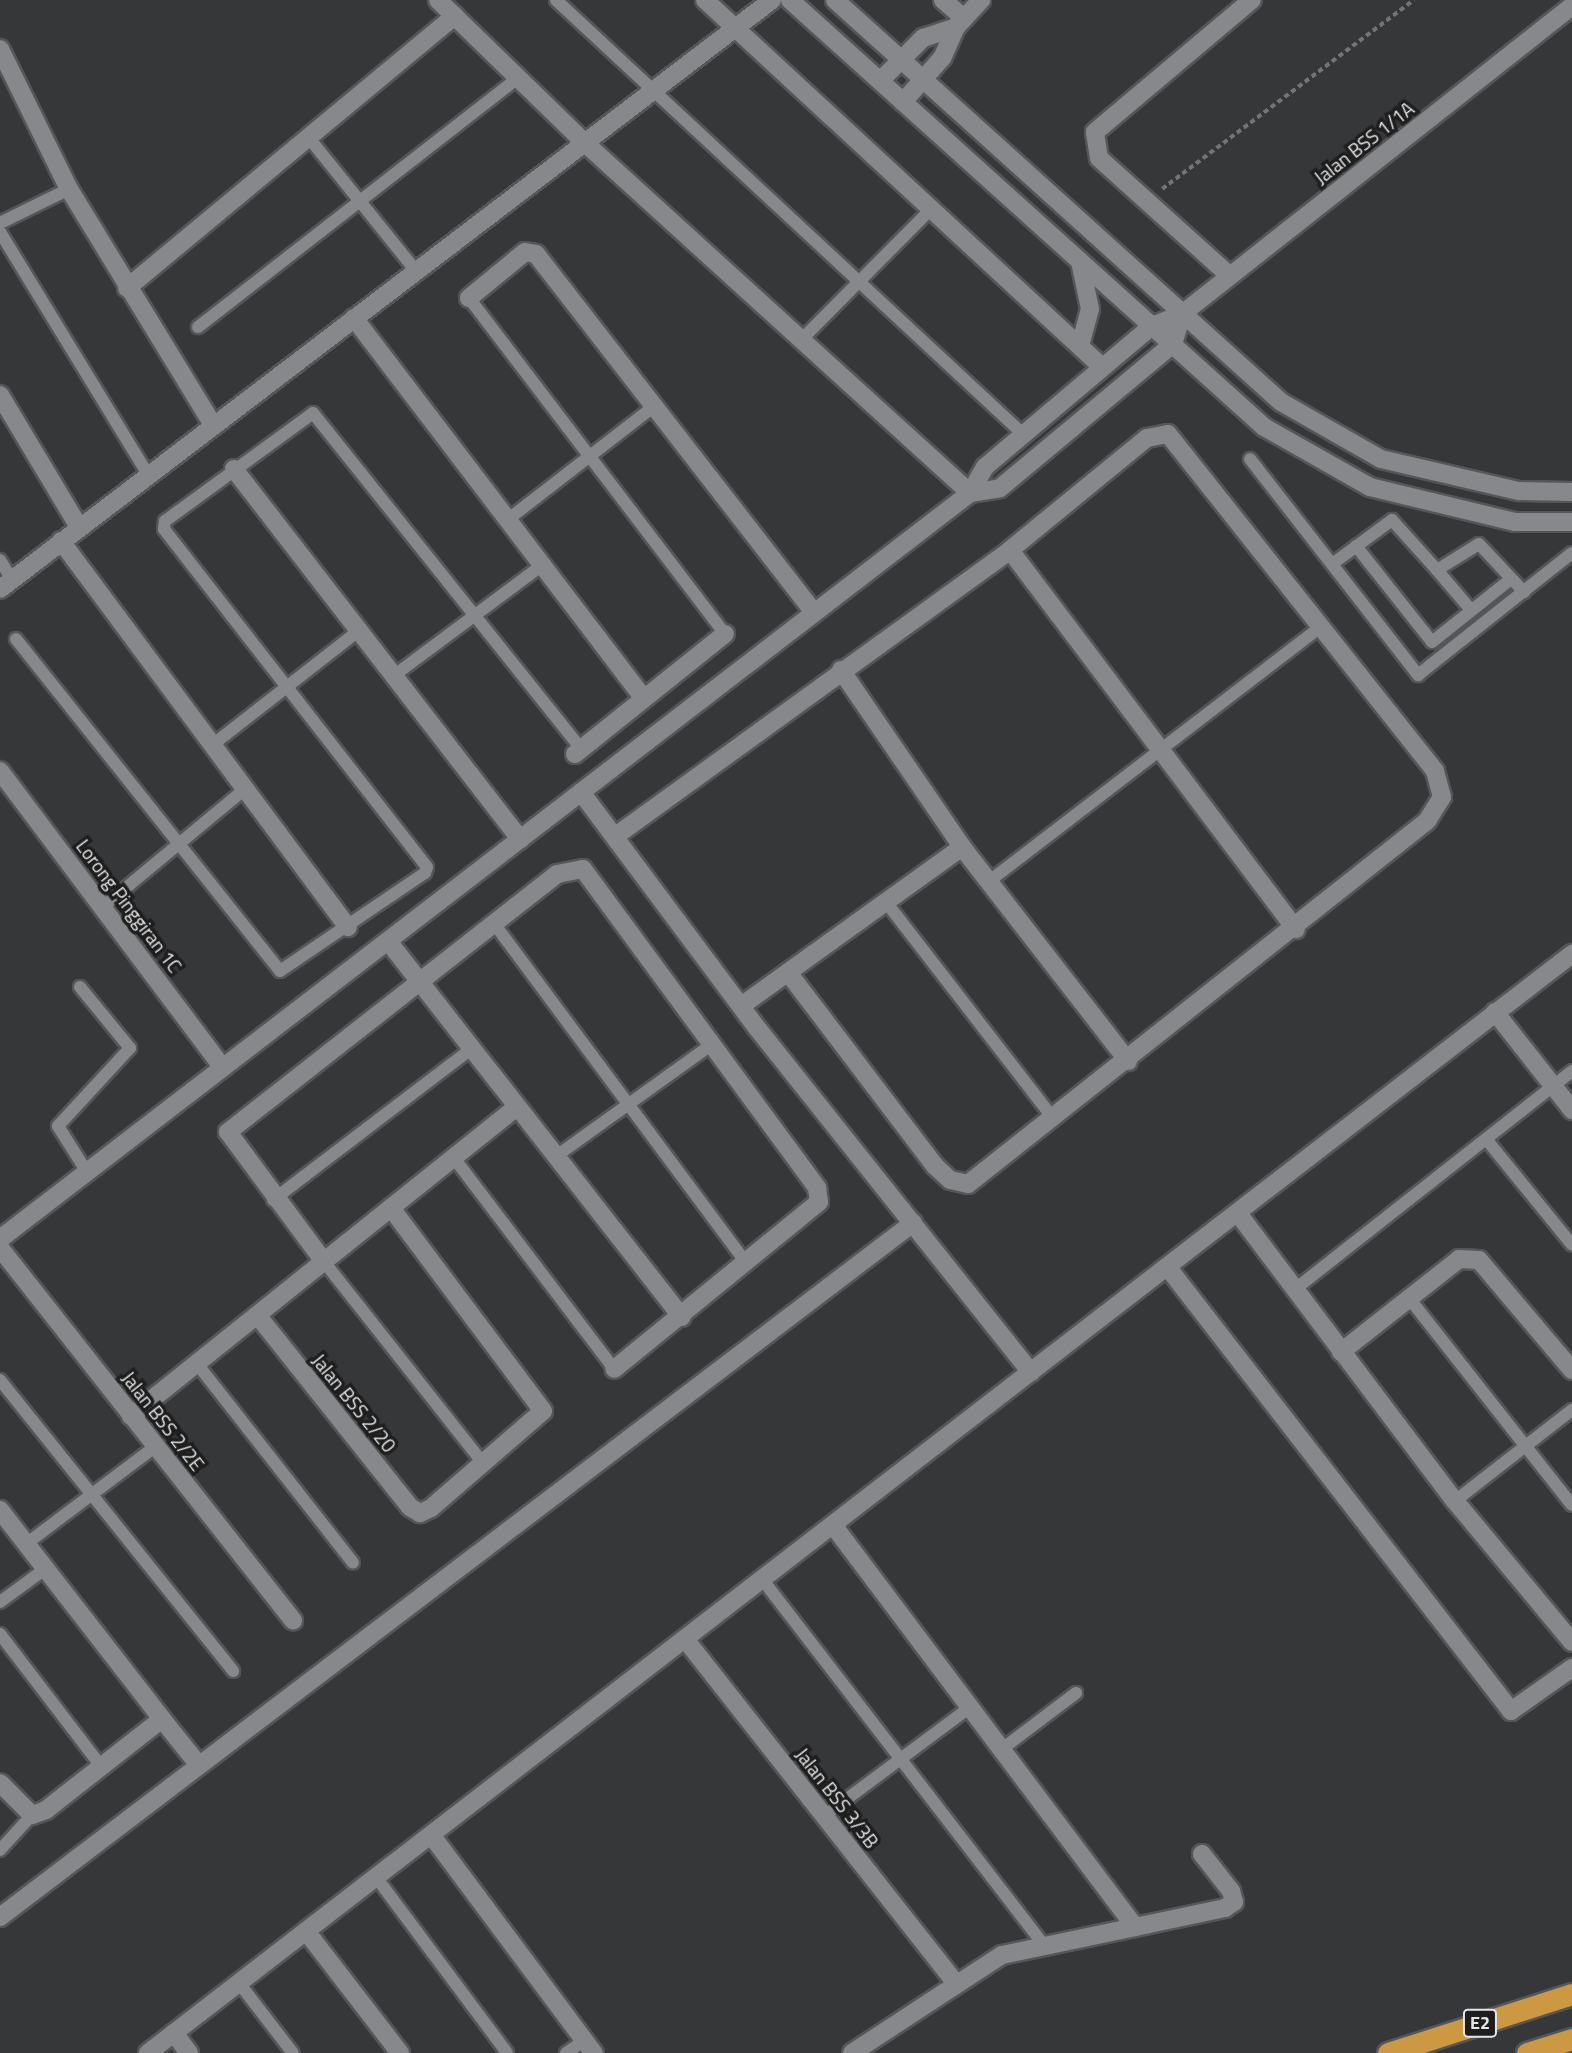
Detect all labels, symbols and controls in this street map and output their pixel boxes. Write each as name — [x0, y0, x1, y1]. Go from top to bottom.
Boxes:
street label: Jalan BSS 1/1A — [1310, 97, 1418, 189]
street label: Lorong Pinggiran 1C — [72, 835, 186, 977]
street label: Jalan BSS 2/20 — [308, 1349, 400, 1457]
street label: Jalan BSS 2/2E — [117, 1367, 209, 1475]
street label: Jalan BSS 3/3B — [791, 1743, 883, 1853]
road number: E2 — [1462, 2008, 1498, 2038]

